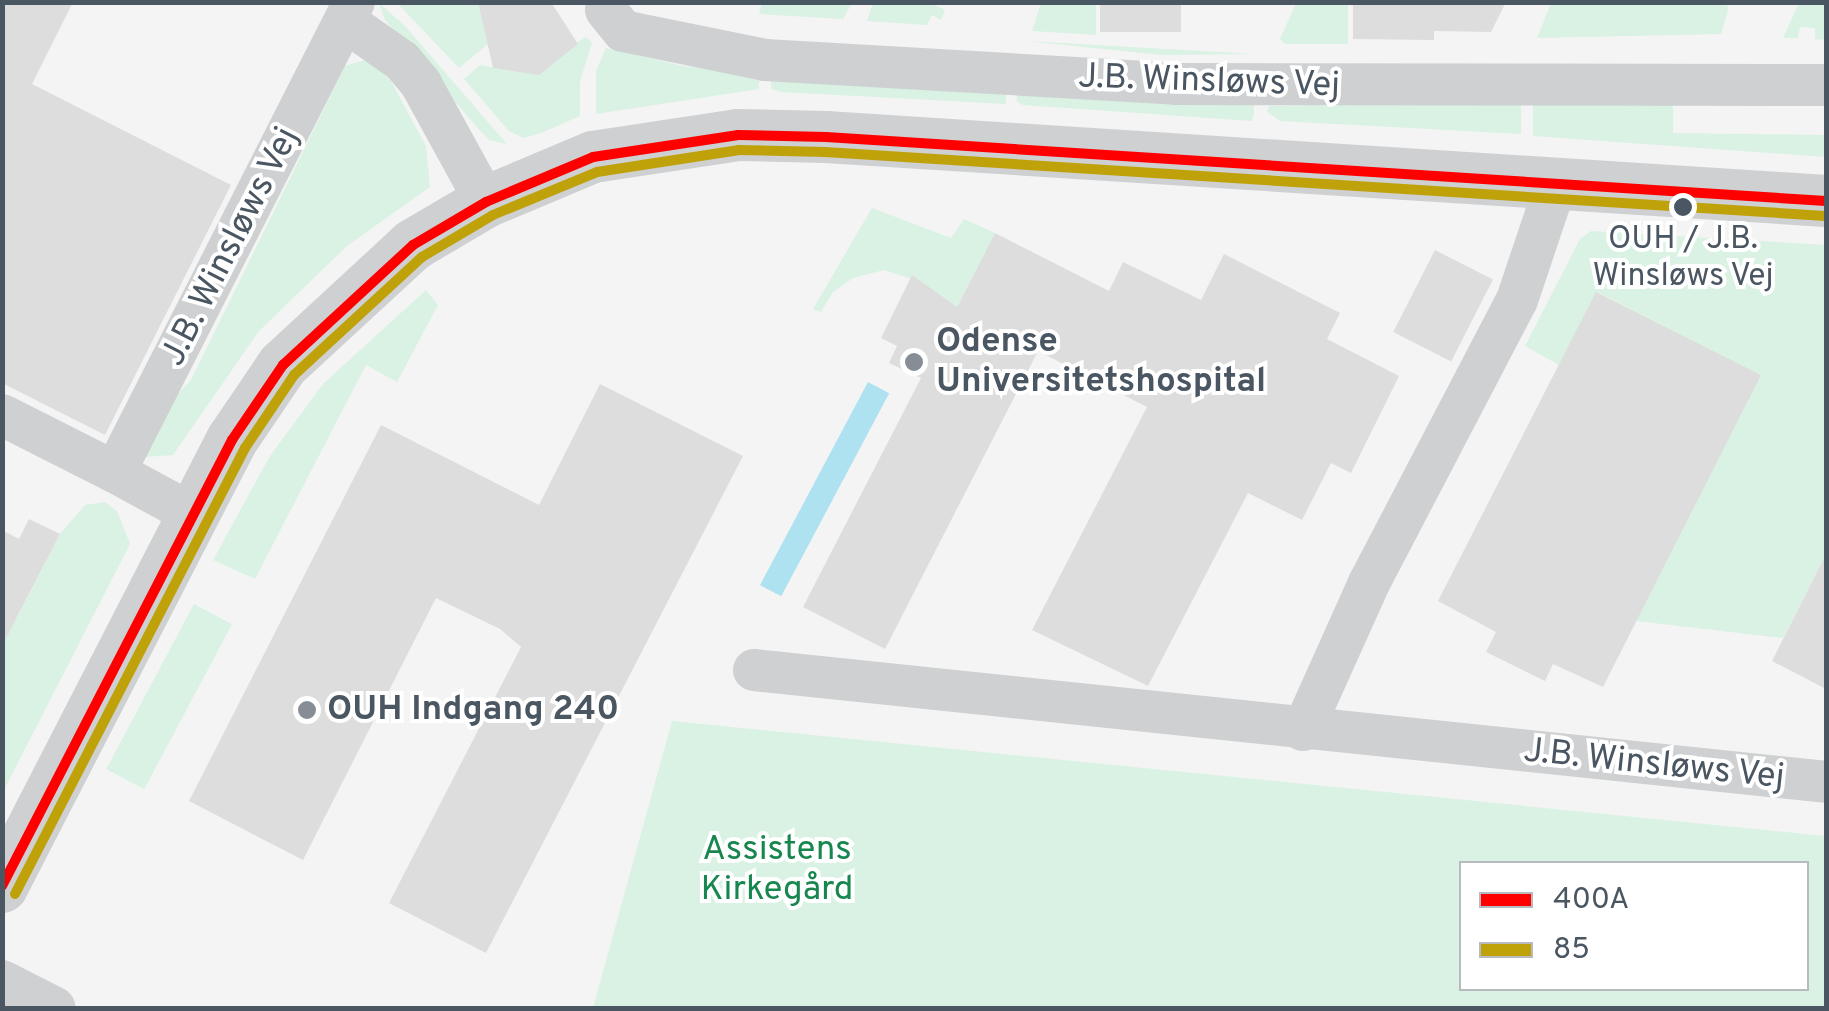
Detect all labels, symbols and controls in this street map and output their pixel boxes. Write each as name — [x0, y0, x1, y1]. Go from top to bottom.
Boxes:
street label: J.B. Winsløws Vej — [1076, 56, 1342, 108]
street label: J.B. Winsløws Vej — [152, 120, 310, 374]
marker: OUH / J.B. Winsløws Vej — [1673, 197, 1693, 217]
place label: OUH / J.B. Winsløws Vej — [1592, 222, 1774, 297]
place label: Odense Universitetshospital — [936, 321, 1266, 403]
marker: Odense Universitetshospital — [901, 349, 927, 375]
place label: OUH Indgang 240 — [327, 689, 619, 731]
marker: OUH Indgang 240 — [296, 699, 318, 721]
street label: J.B. Winsløws Vej — [1520, 730, 1788, 800]
park label: Assistens Kirkegård — [701, 829, 853, 911]
legend — [1459, 861, 1809, 991]
text: 400A — [1553, 882, 1629, 919]
text: 85 — [1553, 932, 1590, 969]

